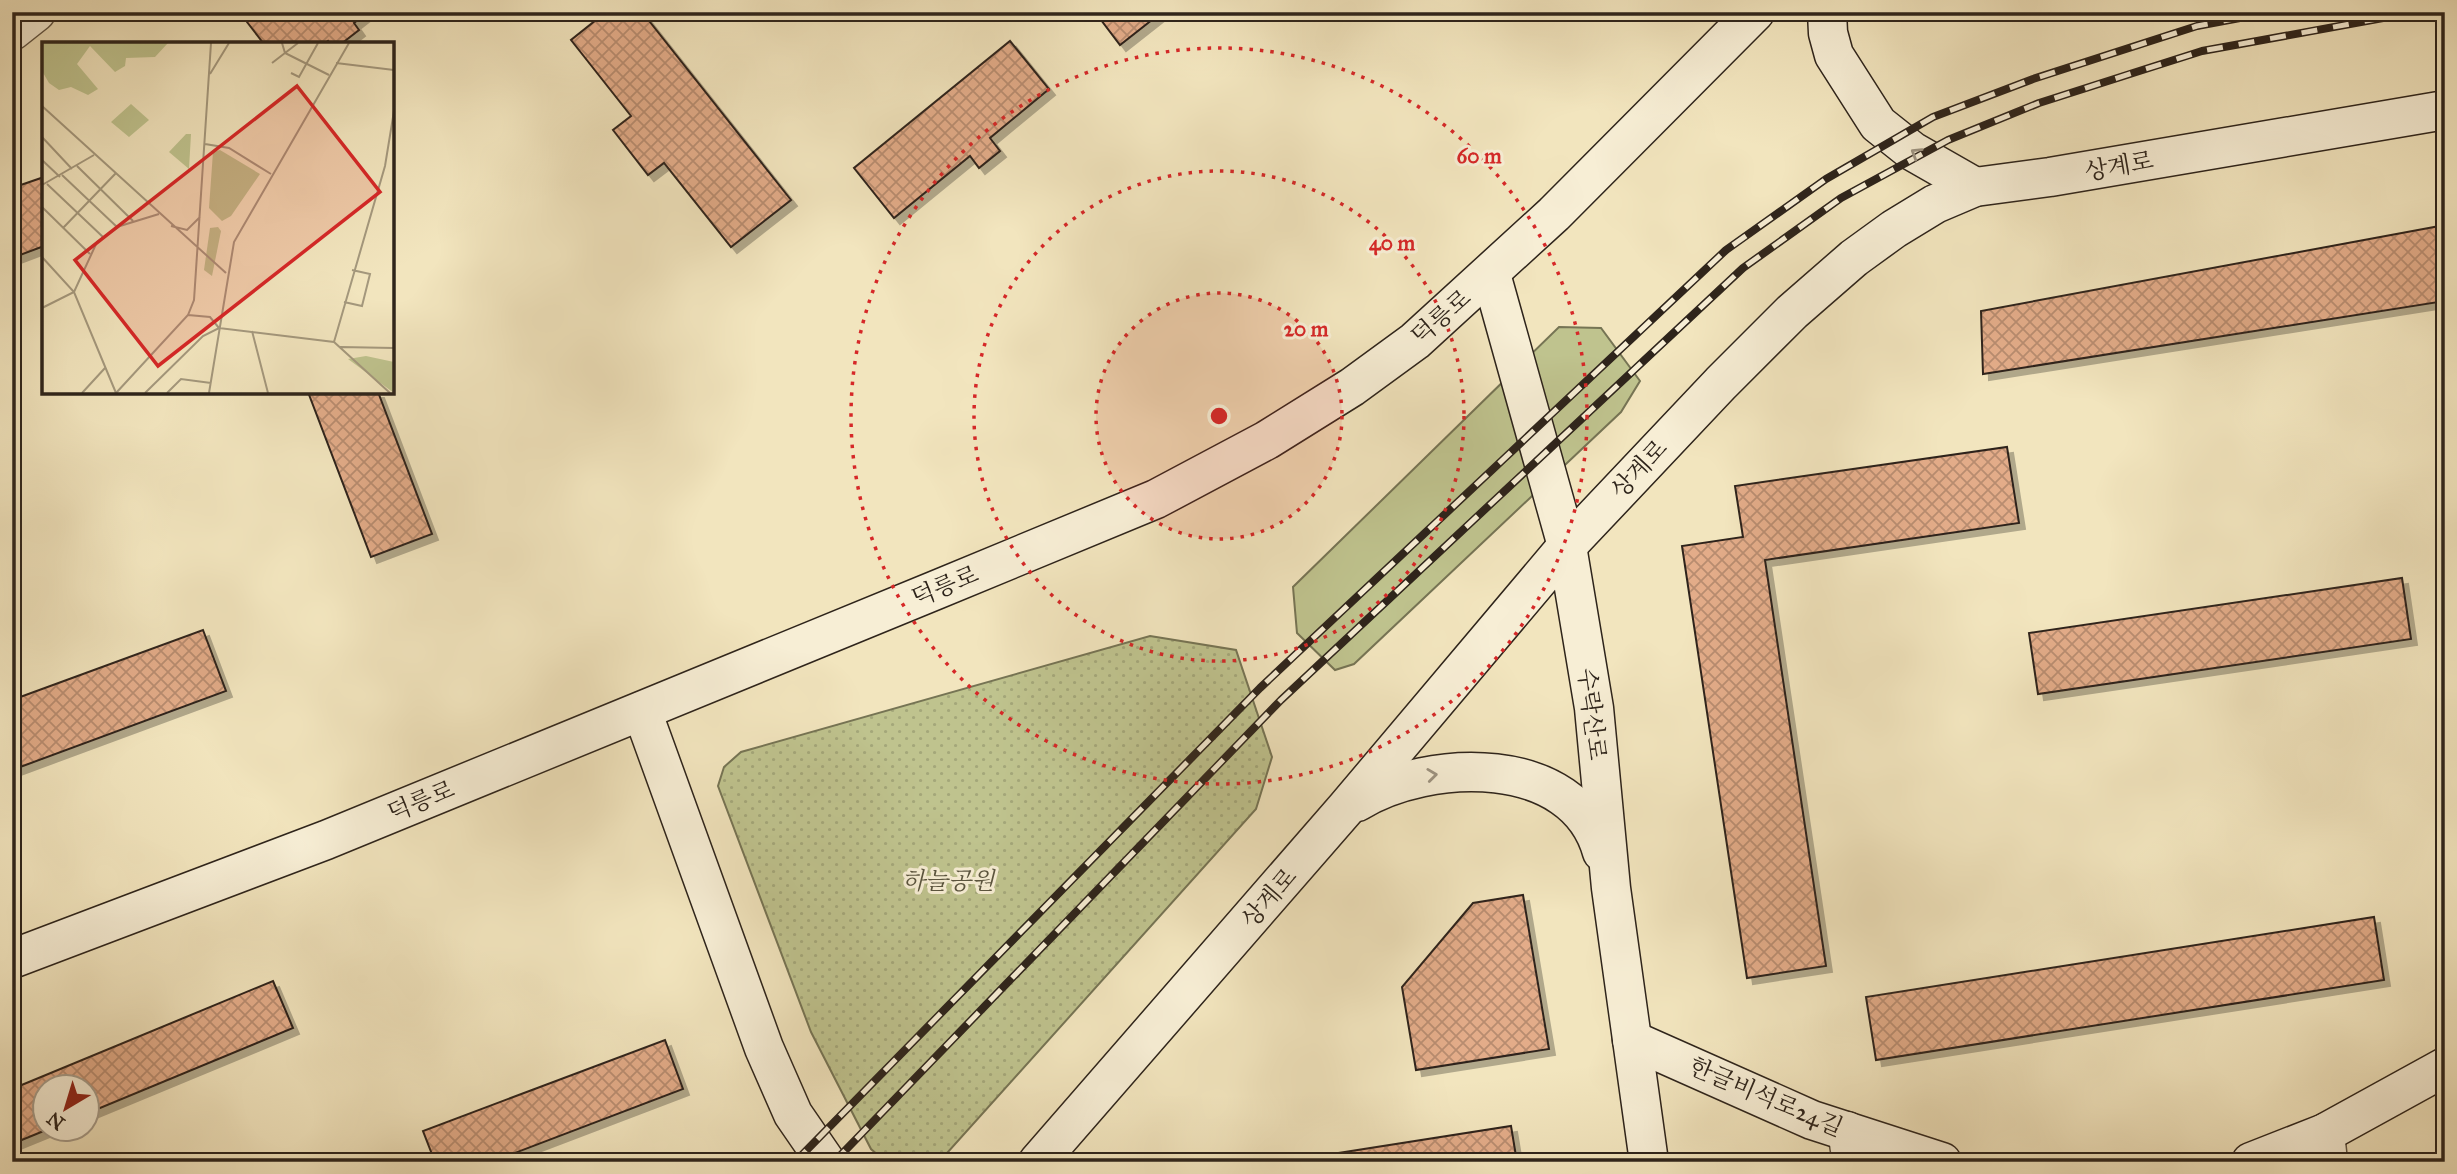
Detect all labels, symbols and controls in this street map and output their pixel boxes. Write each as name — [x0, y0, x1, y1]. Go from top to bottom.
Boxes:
inset map — [42, 42, 394, 394]
text: 60 m — [1456, 143, 1502, 169]
street label: 상계로 — [2082, 145, 2156, 187]
one-way arrow — [1911, 148, 1924, 161]
text: 40 m — [1369, 230, 1415, 256]
street label: 덕릉로 — [1405, 283, 1477, 351]
text: 20 m — [1284, 316, 1329, 342]
centre of rings — [1207, 404, 1231, 428]
street label: 상계로 — [1604, 433, 1674, 505]
street label: 덕릉로 — [907, 559, 983, 613]
street label: 수락산로 — [1571, 666, 1613, 762]
one-way arrow — [1426, 768, 1438, 783]
street label: 덕릉로 — [383, 774, 459, 828]
street label: 상계로 — [1235, 862, 1303, 934]
park label: 하늘공원 — [902, 866, 996, 896]
street label: 한글비석로24길 — [1685, 1051, 1847, 1143]
north arrow — [32, 1072, 102, 1142]
text: N — [42, 1107, 69, 1135]

